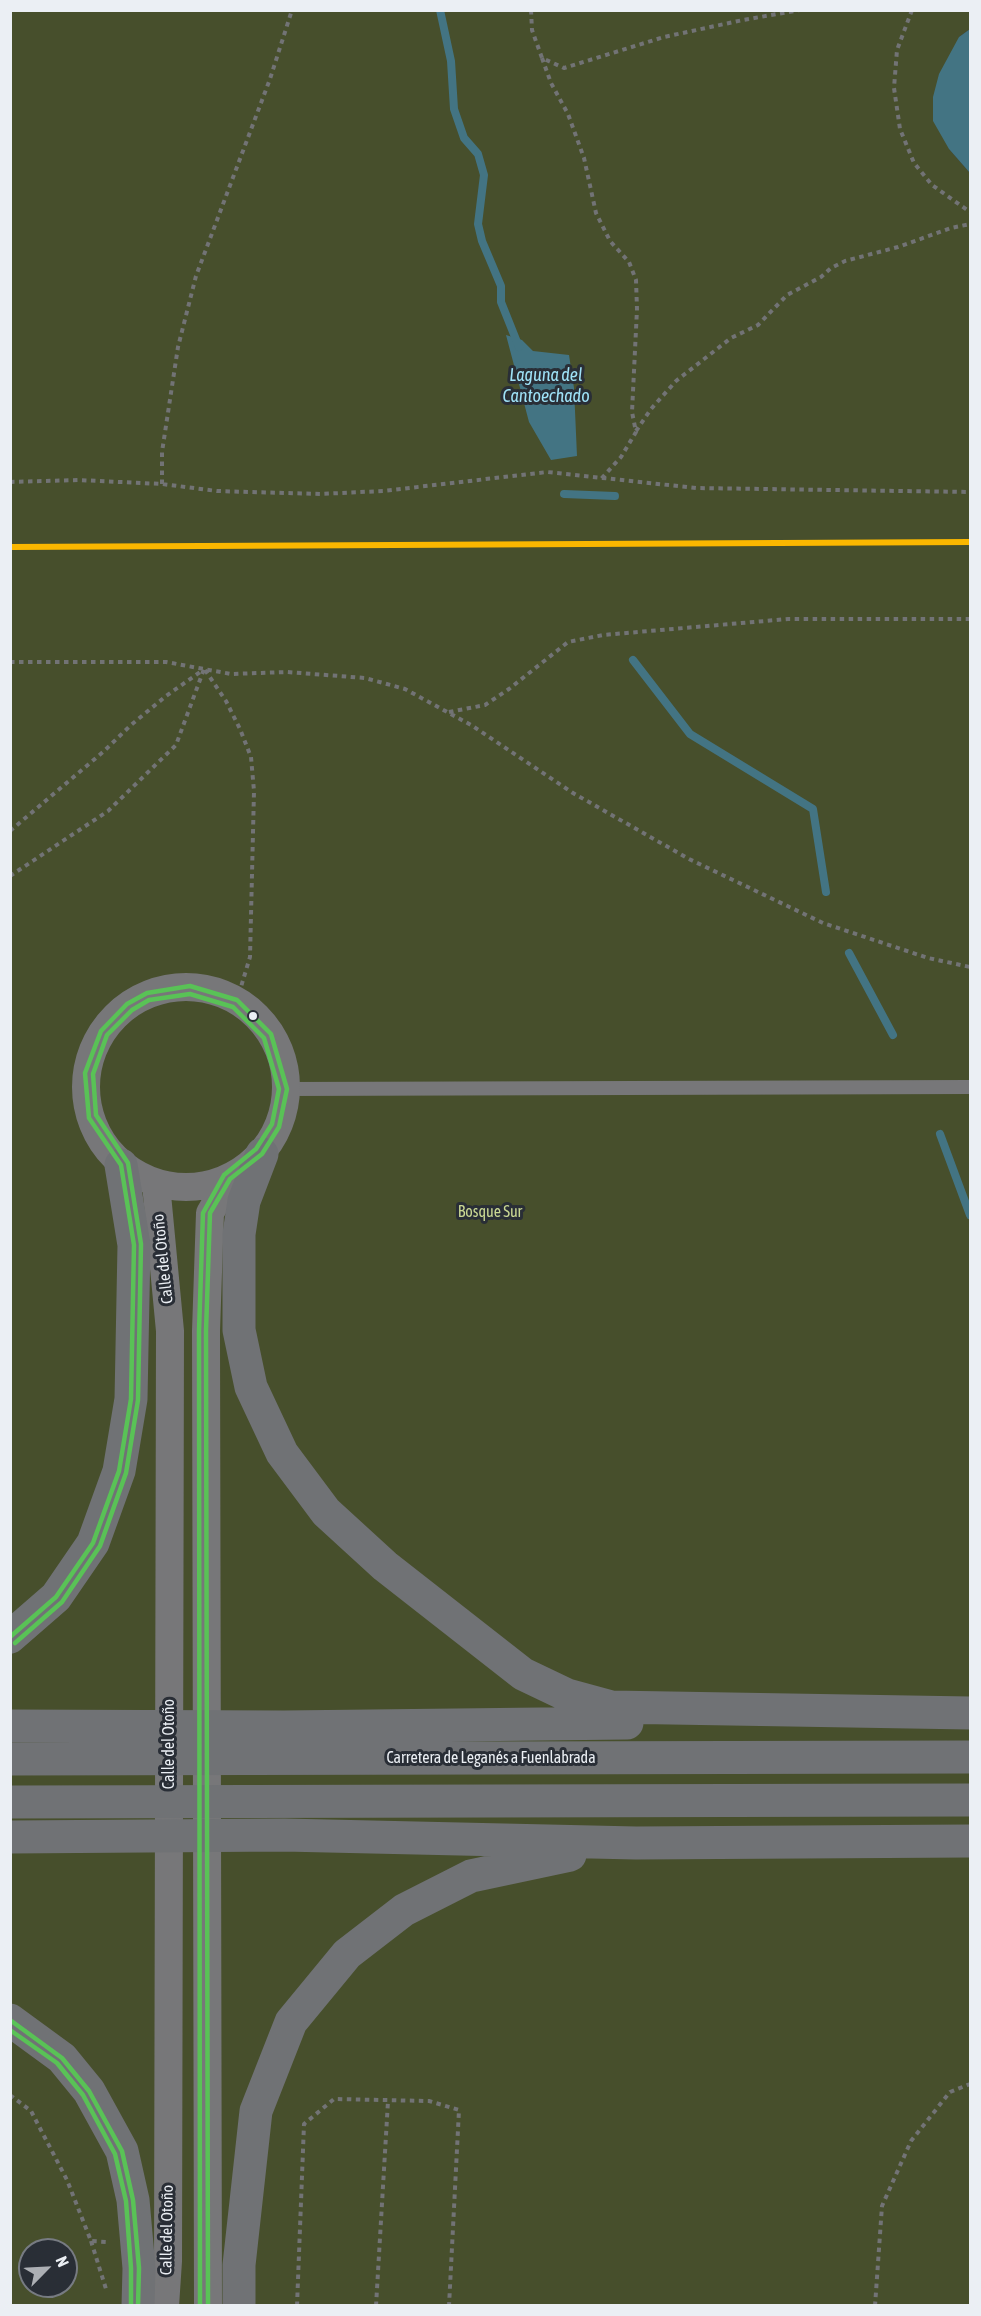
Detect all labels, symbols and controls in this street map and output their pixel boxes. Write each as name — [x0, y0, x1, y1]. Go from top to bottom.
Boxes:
water label: Laguna del Cantoechado — [502, 364, 590, 406]
unlabelled marker — [247, 1010, 259, 1022]
park label: Bosque Sur — [458, 1202, 522, 1222]
street label: Calle del Otoño — [149, 1213, 177, 1305]
street label: Calle del Otoño — [159, 1699, 179, 1789]
street label: Carretera de Leganés a Fuenlabrada — [386, 1748, 596, 1768]
street label: Calle del Otoño — [157, 2185, 177, 2275]
north arrow — [18, 2238, 78, 2298]
text: N — [52, 2254, 73, 2269]

